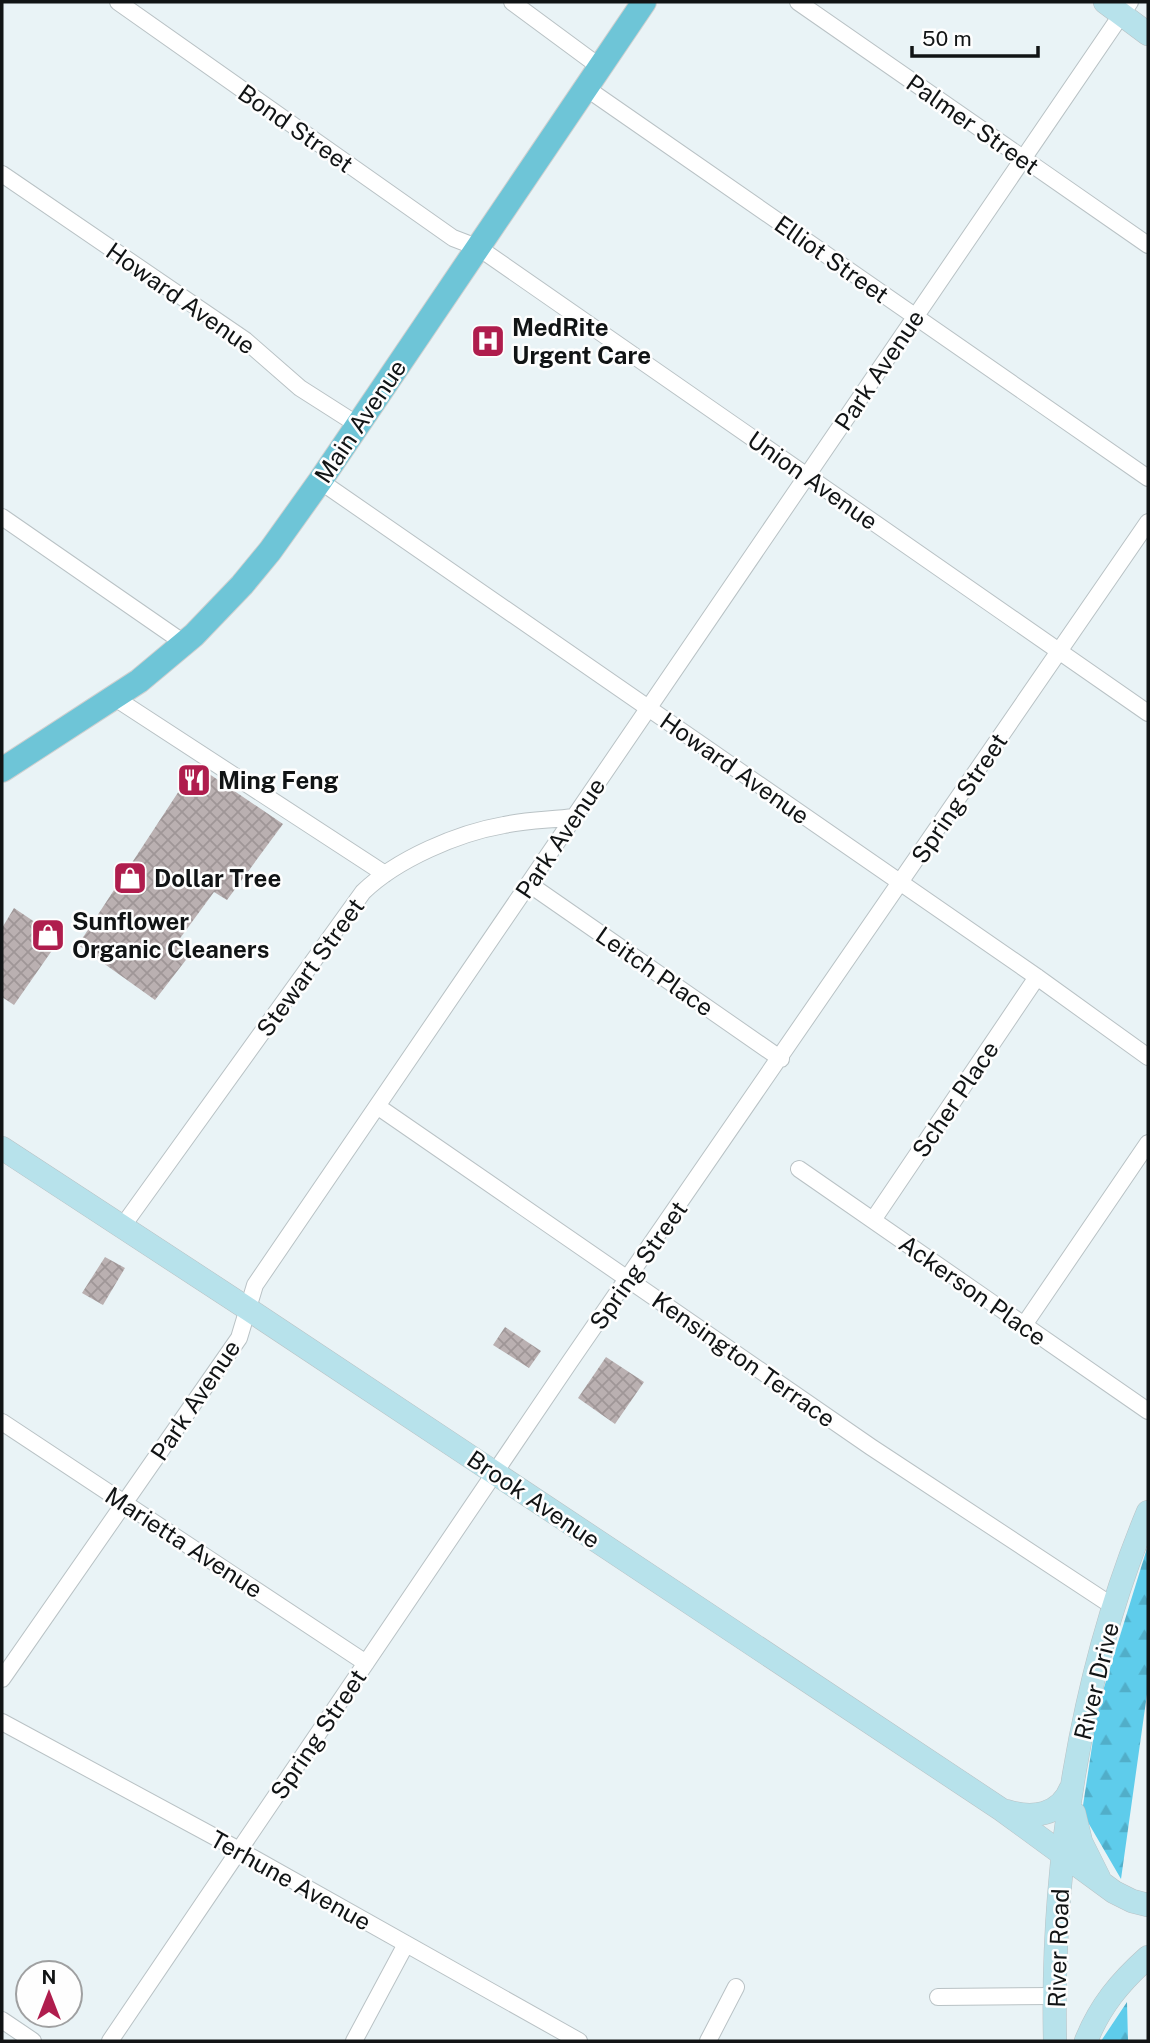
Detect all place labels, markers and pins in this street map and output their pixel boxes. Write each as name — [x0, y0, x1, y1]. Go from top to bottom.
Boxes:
place label: MedRite Urgent Care — [512, 313, 651, 369]
hospital icon: MedRite Urgent Care — [469, 322, 507, 360]
restaurant icon: Ming Feng — [175, 761, 213, 799]
place label: Ming Feng — [218, 766, 339, 794]
shop icon: Dollar Tree — [111, 859, 149, 897]
place label: Dollar Tree — [154, 864, 281, 892]
place label: Sunflower Organic Cleaners — [72, 907, 269, 963]
shop icon: Sunflower Organic Cleaners — [29, 916, 67, 954]

